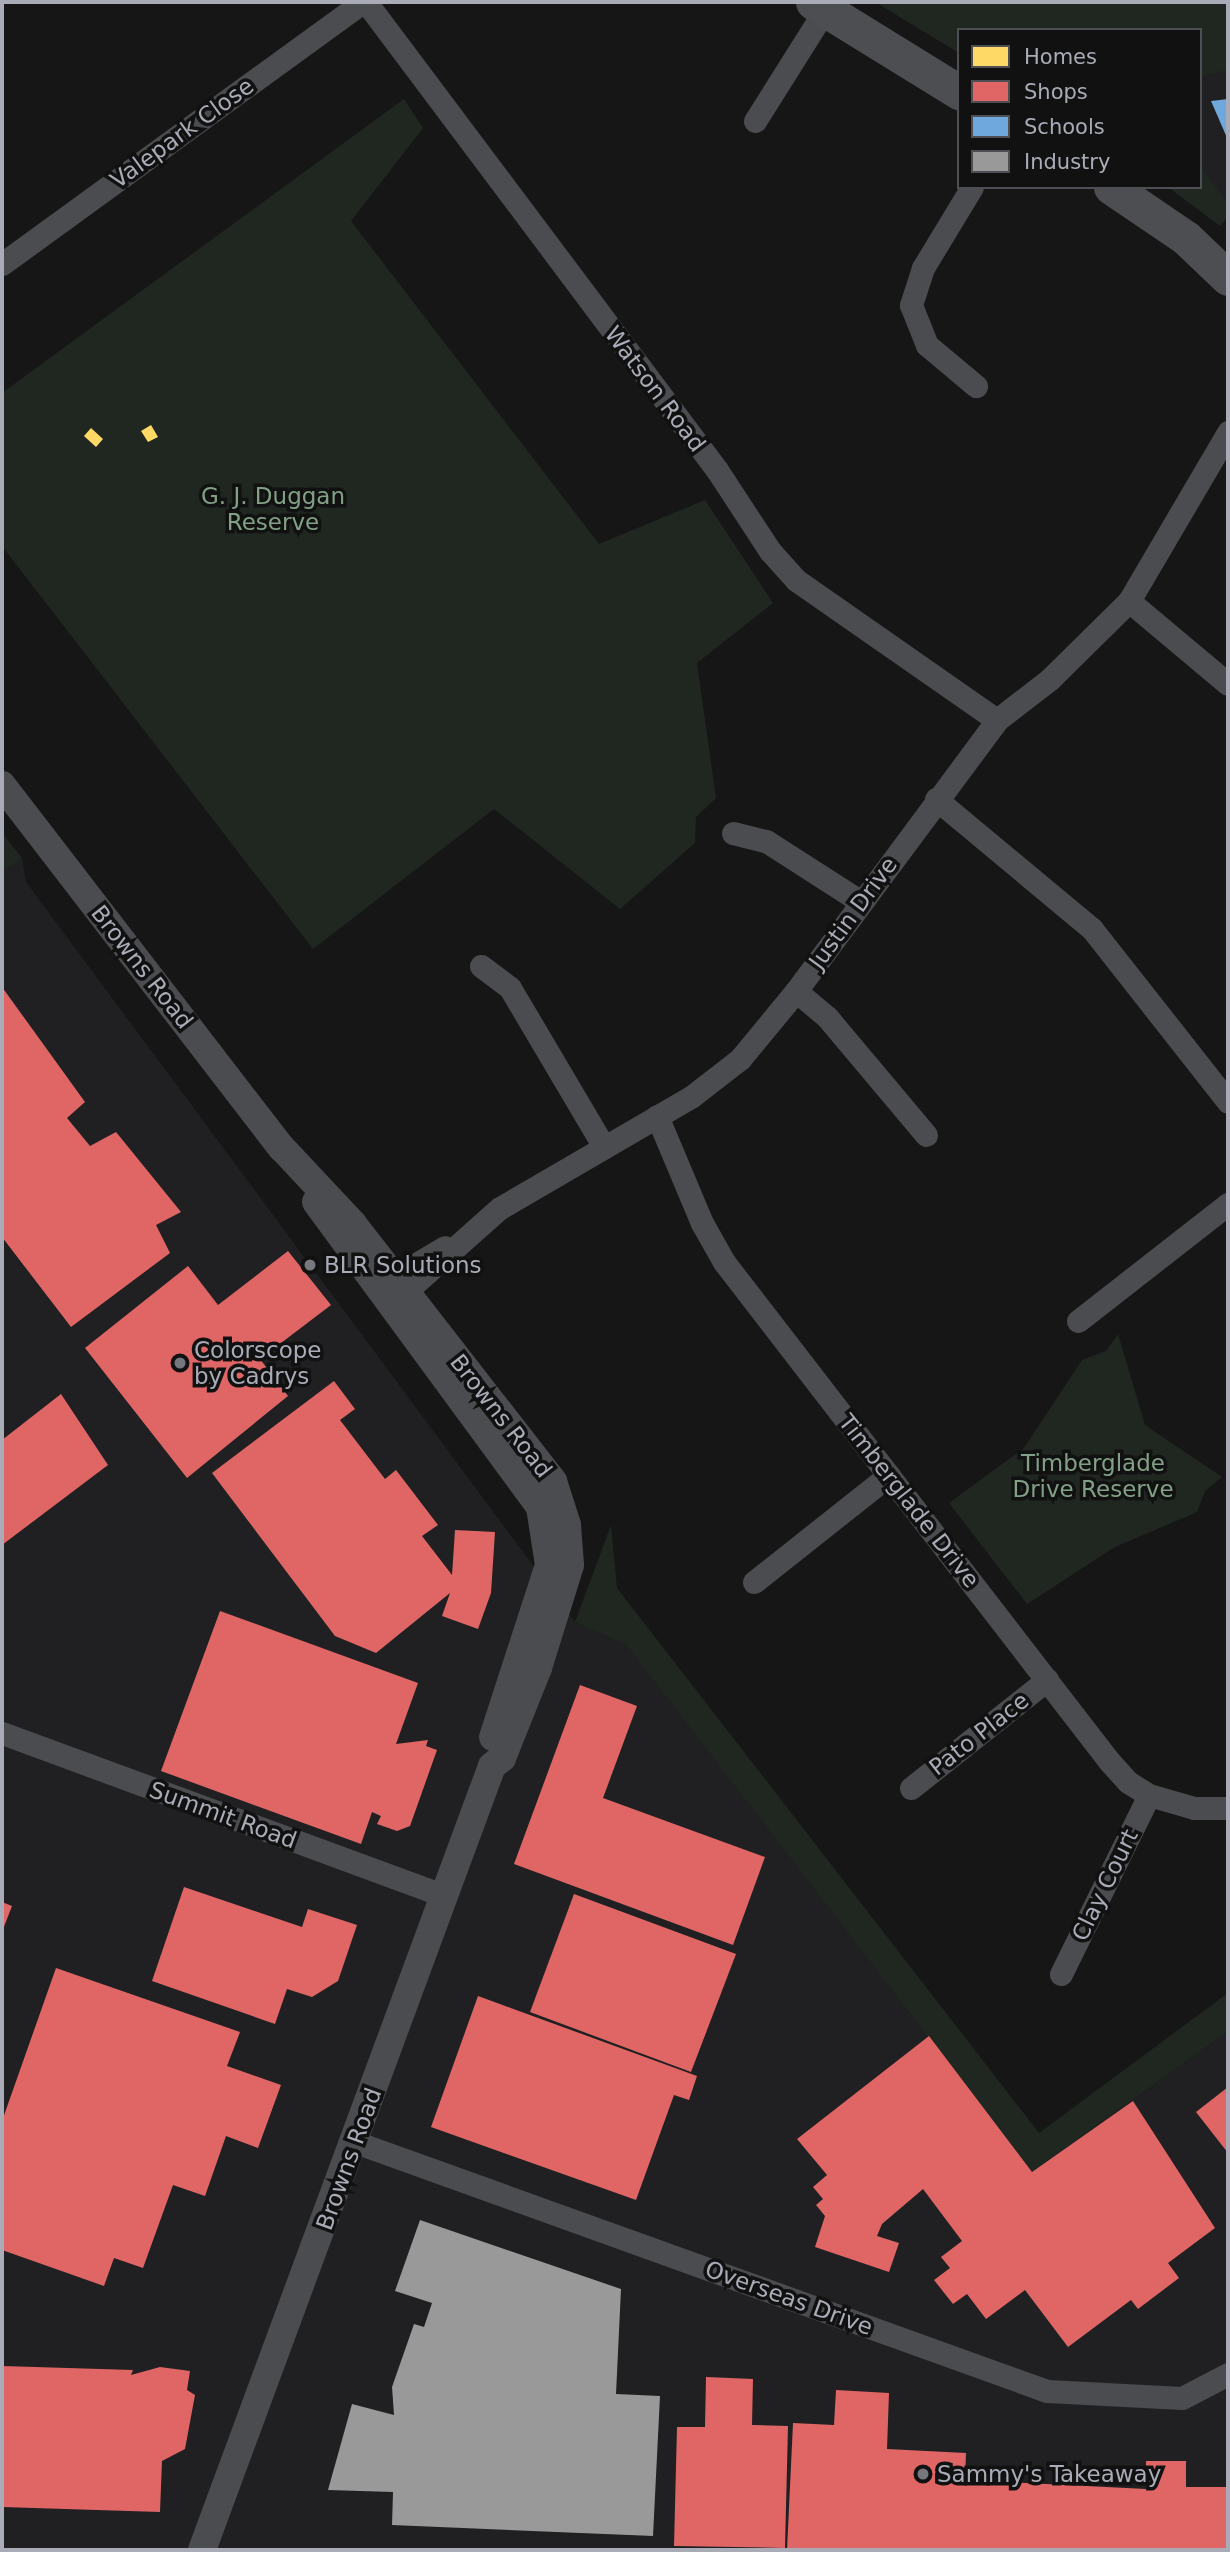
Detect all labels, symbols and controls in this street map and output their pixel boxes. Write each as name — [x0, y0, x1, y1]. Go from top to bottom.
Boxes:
legend — [957, 28, 1202, 189]
text: Homes — [1024, 45, 1097, 69]
street label: Valepark Close — [105, 72, 259, 194]
text: Shops — [1024, 80, 1088, 104]
text: Schools — [1024, 115, 1105, 139]
text: Industry — [1024, 150, 1110, 174]
street label: Watson Road — [599, 321, 711, 457]
park label: G. J. Duggan Reserve — [201, 482, 345, 536]
street label: Justin Drive — [803, 852, 903, 974]
street label: Browns Road — [85, 900, 199, 1034]
place label: BLR Solutions — [324, 1251, 482, 1279]
marker: BLR Solutions — [302, 1257, 318, 1273]
place label: Colorscope by Cadrys — [194, 1336, 321, 1390]
street label: Browns Road — [444, 1349, 558, 1483]
marker: Colorscope by Cadrys — [172, 1355, 188, 1371]
street label: Timberglade Drive — [833, 1409, 985, 1593]
park label: Timberglade Drive Reserve — [1012, 1449, 1174, 1503]
street label: Pato Place — [924, 1687, 1034, 1781]
street label: Summit Road — [146, 1776, 300, 1854]
street label: Clay Court — [1066, 1825, 1144, 1945]
street label: Browns Road — [311, 2084, 387, 2234]
street label: Overseas Drive — [702, 2255, 876, 2341]
place label: Sammy's Takeaway — [937, 2460, 1161, 2488]
marker: Sammy's Takeaway — [915, 2466, 931, 2482]

